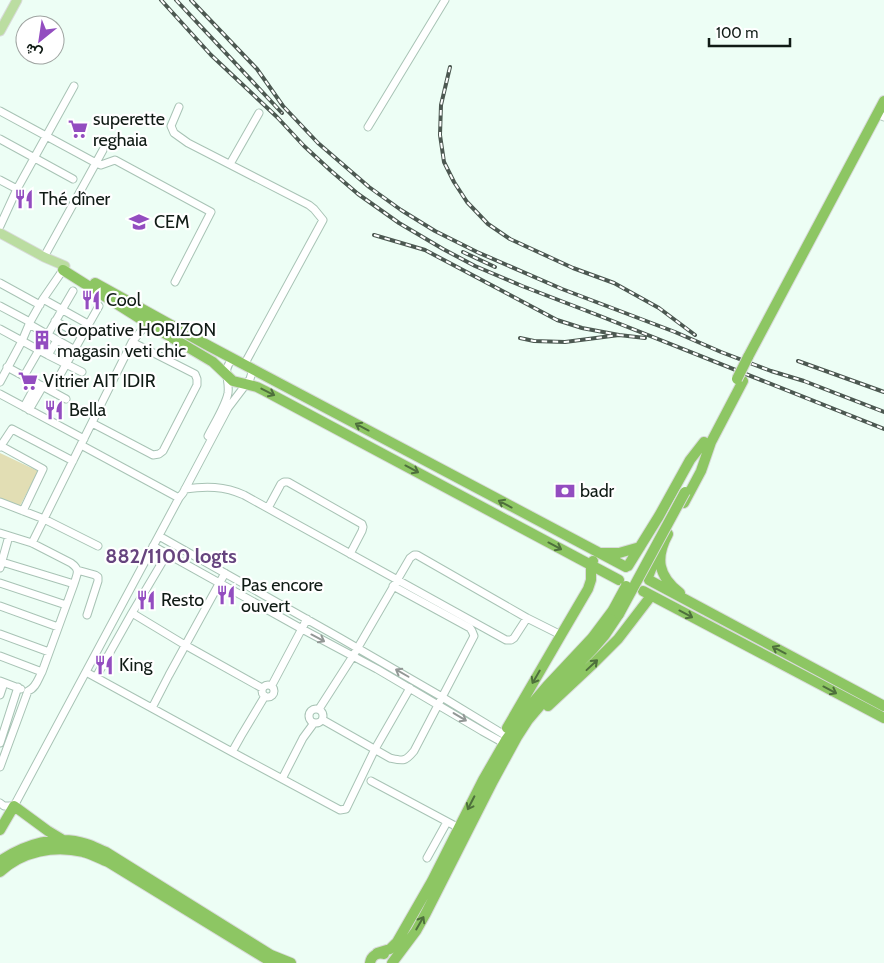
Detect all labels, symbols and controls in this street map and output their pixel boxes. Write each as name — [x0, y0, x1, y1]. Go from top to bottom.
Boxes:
north arrow — [15, 15, 65, 65]
scale bar — [709, 15, 790, 47]
text: 100 m — [716, 24, 758, 42]
text: ش — [22, 39, 45, 63]
place label: superette reghaia — [93, 108, 165, 151]
supermarket icon: superette reghaia — [67, 118, 89, 140]
restaurant icon: Thé dîner — [13, 188, 35, 210]
place label: Thé dîner — [39, 188, 111, 210]
school or university icon: CEM — [128, 211, 150, 233]
place label: CEM — [154, 211, 190, 233]
restaurant icon: Cool — [80, 289, 102, 311]
place label: Cool — [106, 289, 142, 311]
place label: Coopative HORIZON magasin veti chic — [57, 319, 216, 362]
building icon: Coopative HORIZON magasin veti chic — [31, 329, 53, 351]
supermarket icon: Vitrier AIT IDIR — [17, 370, 39, 392]
place label: Vitrier AIT IDIR — [43, 370, 156, 392]
one-way arrow — [260, 388, 275, 397]
restaurant icon: Bella — [43, 399, 65, 421]
place label: Bella — [69, 399, 106, 421]
one-way arrow — [354, 422, 369, 432]
one-way arrow — [404, 464, 419, 474]
bank icon: badr — [554, 480, 576, 502]
place label: badr — [580, 480, 615, 502]
one-way arrow — [498, 498, 513, 508]
one-way arrow — [547, 541, 562, 551]
district label: 882/1100 logts — [105, 544, 237, 568]
place label: Pas encore ouvert — [241, 574, 323, 617]
restaurant icon: Pas encore ouvert — [215, 584, 237, 606]
restaurant icon: Resto — [135, 589, 157, 611]
place label: Resto — [161, 589, 204, 611]
one-way arrow — [678, 609, 693, 619]
one-way arrow — [310, 634, 325, 643]
one-way arrow — [772, 645, 787, 654]
restaurant icon: King — [93, 654, 115, 676]
place label: King — [119, 654, 153, 676]
one-way arrow — [586, 659, 599, 671]
one-way arrow — [395, 668, 409, 678]
one-way arrow — [531, 670, 541, 684]
one-way arrow — [822, 685, 837, 695]
one-way arrow — [452, 713, 466, 723]
one-way arrow — [466, 796, 476, 811]
one-way arrow — [415, 916, 425, 931]

